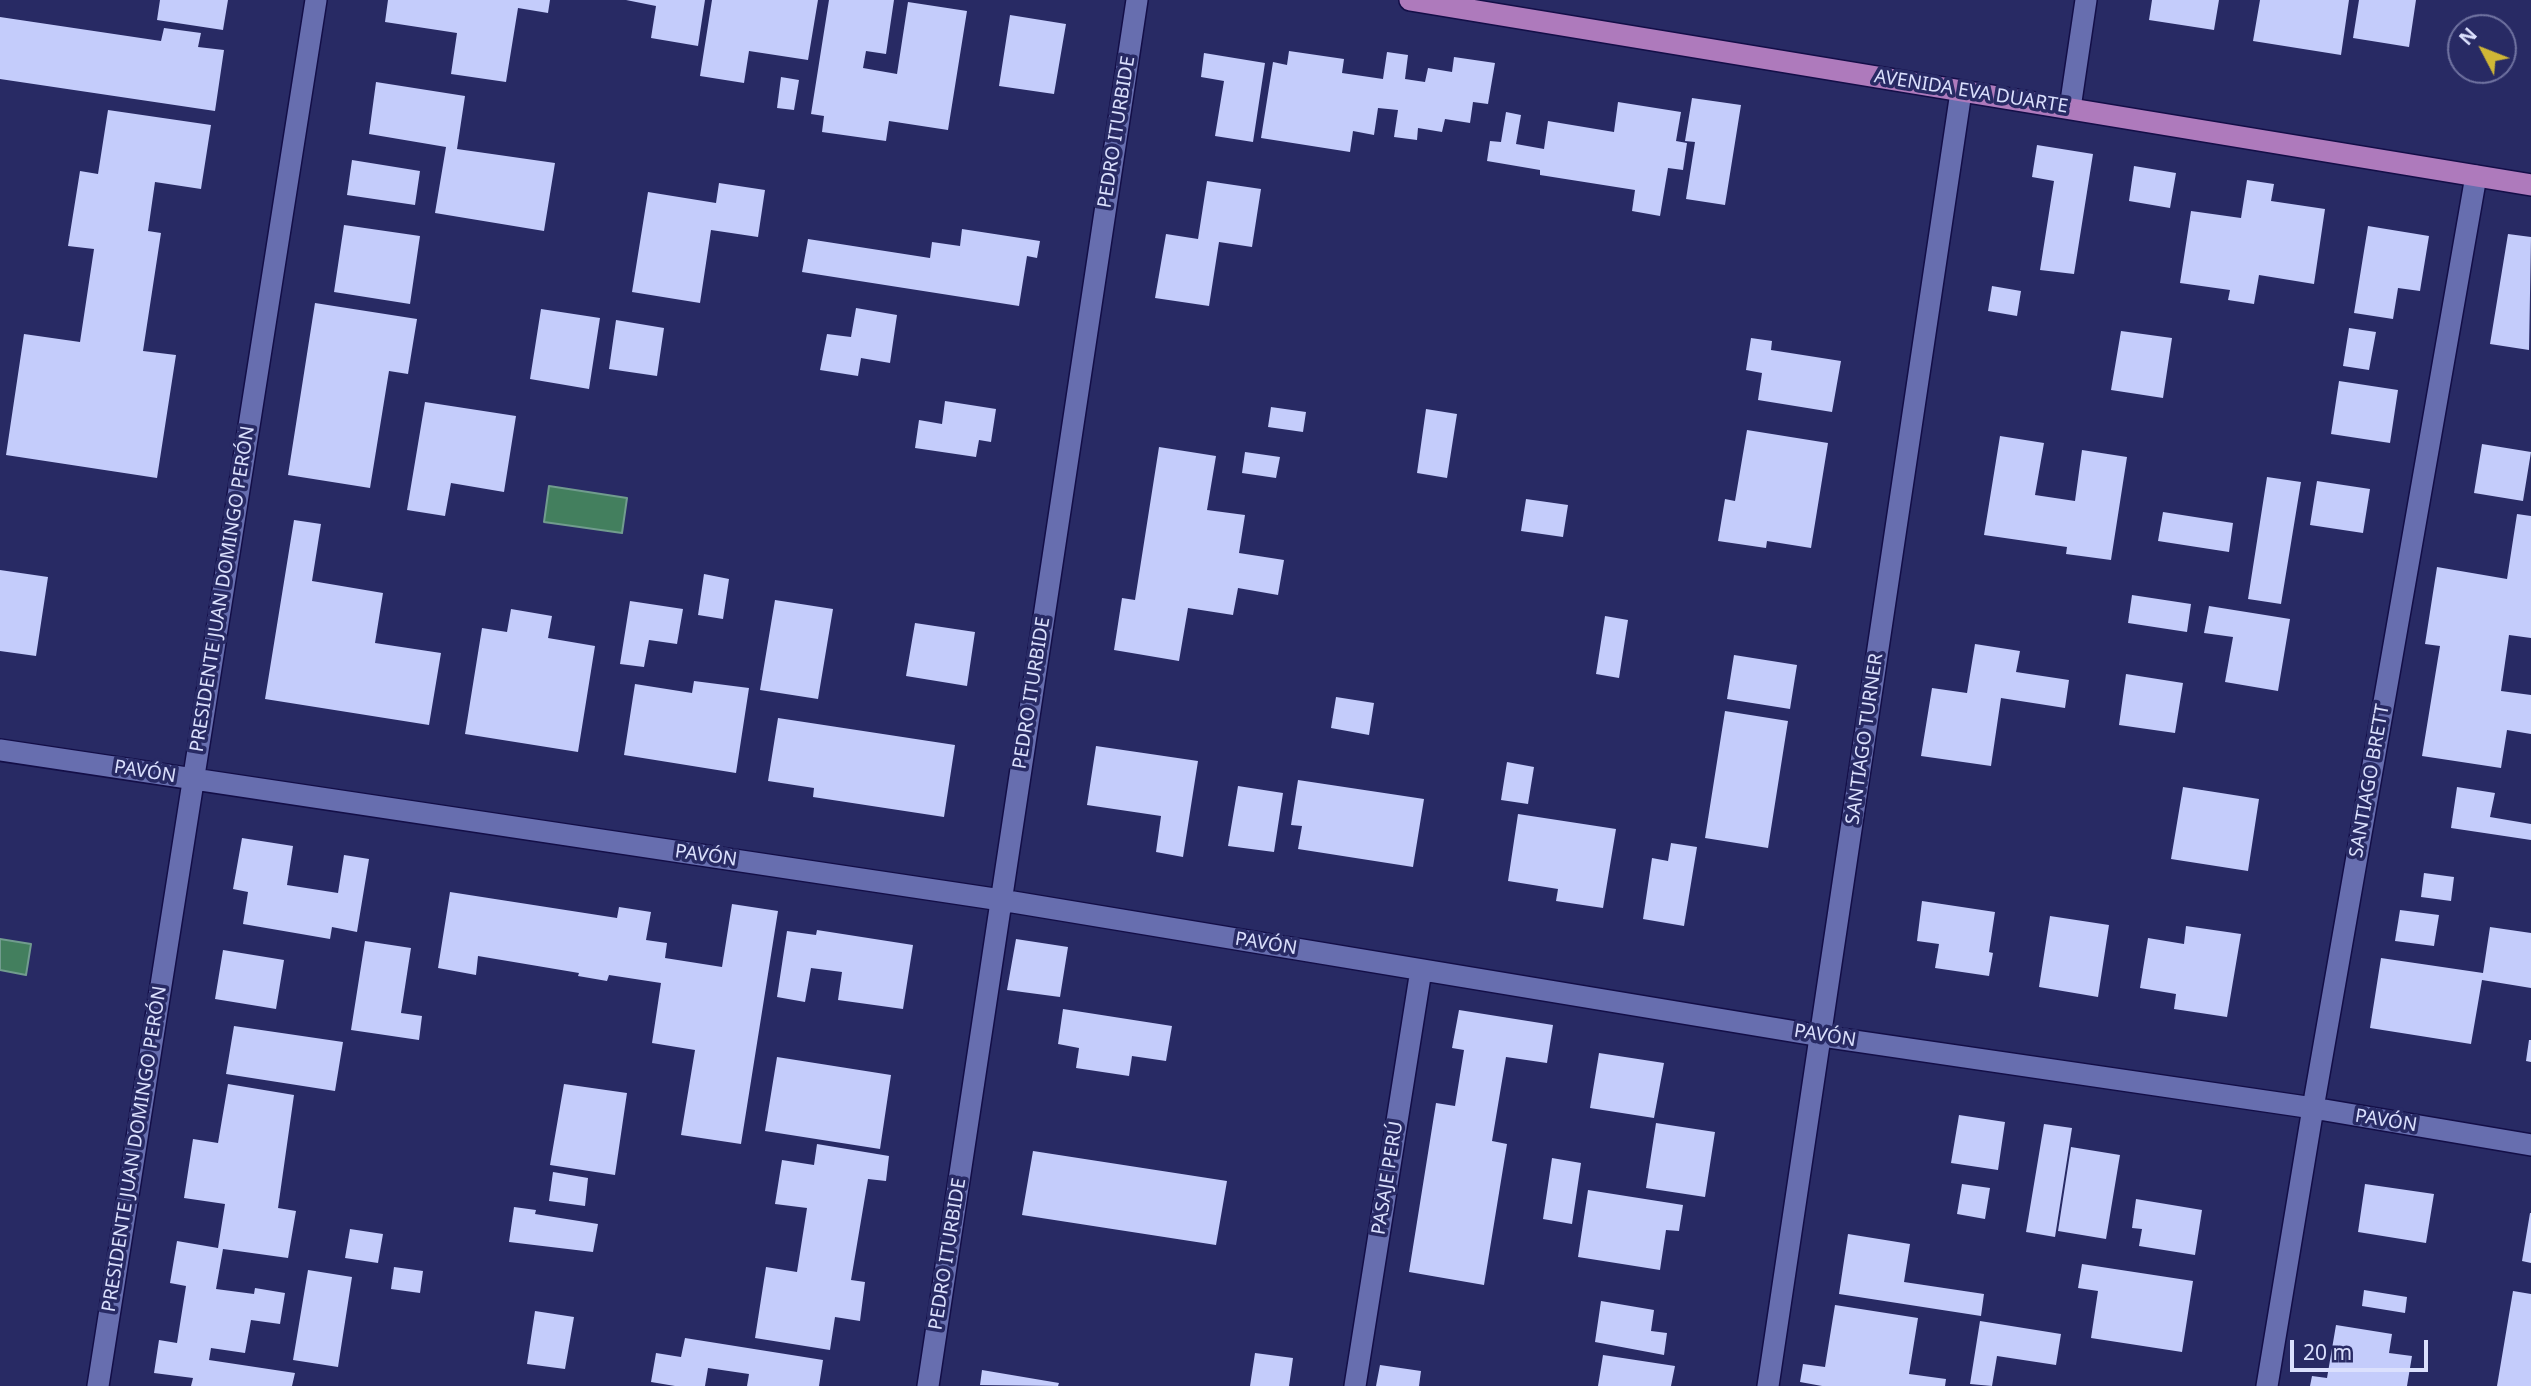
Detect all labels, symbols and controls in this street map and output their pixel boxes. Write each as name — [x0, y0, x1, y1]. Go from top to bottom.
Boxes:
north arrow — [2447, 14, 2517, 84]
text: N — [2453, 22, 2483, 51]
street label: PEDRO ITURBIDE — [1094, 54, 1140, 210]
street label: AVENIDA EVA DUARTE — [1873, 65, 2069, 119]
street label: PRESIDENTE JUAN DOMINGO PERÓN — [186, 424, 260, 754]
street label: PEDRO ITURBIDE — [1009, 615, 1055, 771]
street label: SANTIAGO TURNER — [1842, 652, 1888, 826]
street label: SANTIAGO BRETT — [2345, 702, 2395, 860]
street label: PAVÓN — [112, 756, 178, 788]
street label: PAVÓN — [674, 840, 738, 872]
street label: PAVÓN — [1233, 928, 1299, 960]
street label: PRESIDENTE JUAN DOMINGO PERÓN — [98, 984, 172, 1314]
street label: PAVÓN — [1792, 1020, 1858, 1052]
street label: PAVÓN — [2353, 1105, 2419, 1137]
street label: PASAJE PERÚ — [1368, 1120, 1408, 1236]
street label: PEDRO ITURBIDE — [925, 1176, 971, 1332]
scale bar — [2293, 1326, 2431, 1370]
text: 20 m — [2303, 1338, 2352, 1366]

